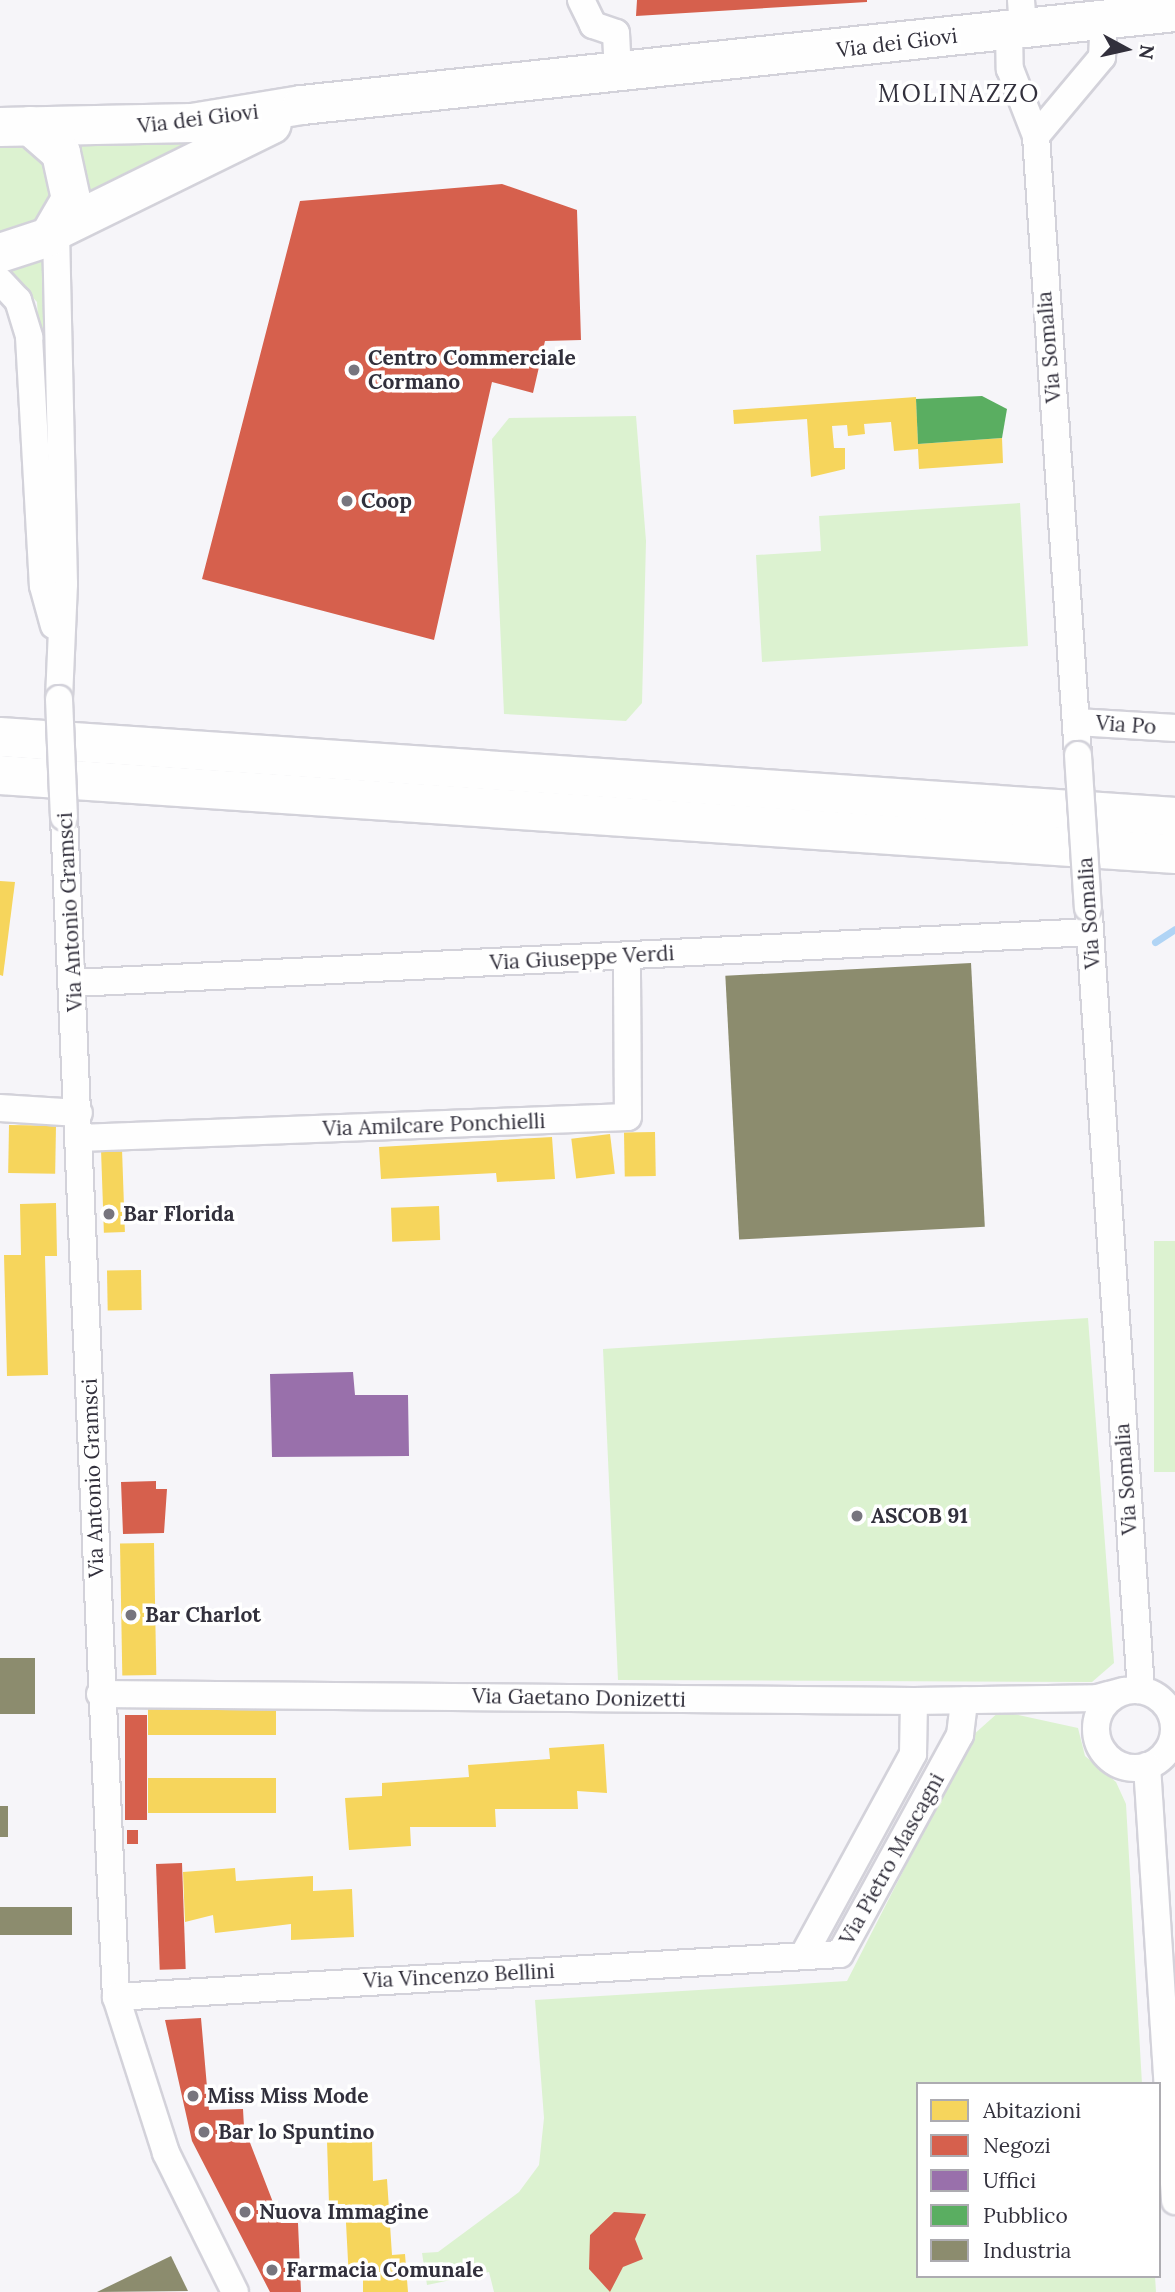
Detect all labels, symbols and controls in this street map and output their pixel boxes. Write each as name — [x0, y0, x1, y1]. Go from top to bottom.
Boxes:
north arrow — [1091, 14, 1161, 84]
street label: Via dei Giovi — [835, 23, 959, 63]
text: N — [1134, 43, 1160, 61]
district label: MOLINAZZO — [879, 80, 1039, 108]
street label: Via dei Giovi — [136, 99, 260, 139]
street label: Via Somalia — [1032, 290, 1066, 404]
place label: Centro Commerciale Cormano — [368, 345, 576, 395]
marker: Centro Commerciale Cormano — [346, 362, 362, 378]
place label: Coop — [361, 488, 412, 514]
marker: Coop — [339, 493, 355, 509]
street label: Via Po — [1095, 710, 1157, 740]
street label: Via Antonio Gramsci — [52, 812, 88, 1012]
street label: Via Somalia — [1073, 856, 1105, 970]
street label: Via Giuseppe Verdi — [489, 941, 675, 975]
street label: Via Amilcare Ponchielli — [322, 1109, 546, 1141]
place label: Bar Florida — [123, 1201, 234, 1227]
marker: Bar Florida — [101, 1206, 117, 1222]
street label: Via Antonio Gramsci — [77, 1378, 109, 1578]
street label: Via Somalia — [1110, 1422, 1142, 1536]
place label: ASCOB 91 — [871, 1503, 968, 1529]
marker: ASCOB 91 — [849, 1508, 865, 1524]
place label: Bar Charlot — [145, 1602, 261, 1628]
marker: Bar Charlot — [123, 1607, 139, 1623]
street label: Via Gaetano Donizetti — [472, 1684, 686, 1712]
street label: Via Pietro Mascagni — [834, 1769, 950, 1949]
street label: Via Vincenzo Bellini — [363, 1958, 555, 1994]
legend — [916, 2082, 1161, 2278]
place label: Miss Miss Mode — [207, 2083, 369, 2109]
marker: Miss Miss Mode — [185, 2088, 201, 2104]
text: Abitazioni — [983, 2097, 1081, 2124]
place label: Bar lo Spuntino — [218, 2119, 374, 2145]
marker: Bar lo Spuntino — [196, 2124, 212, 2140]
text: Negozi — [983, 2132, 1051, 2159]
text: Uffici — [983, 2167, 1036, 2194]
place label: Nuova Immagine — [259, 2199, 428, 2225]
text: Pubblico — [983, 2202, 1068, 2229]
marker: Nuova Immagine — [237, 2204, 253, 2220]
text: Industria — [983, 2237, 1071, 2264]
place label: Farmacia Comunale — [286, 2257, 484, 2283]
marker: Farmacia Comunale — [264, 2262, 280, 2278]

